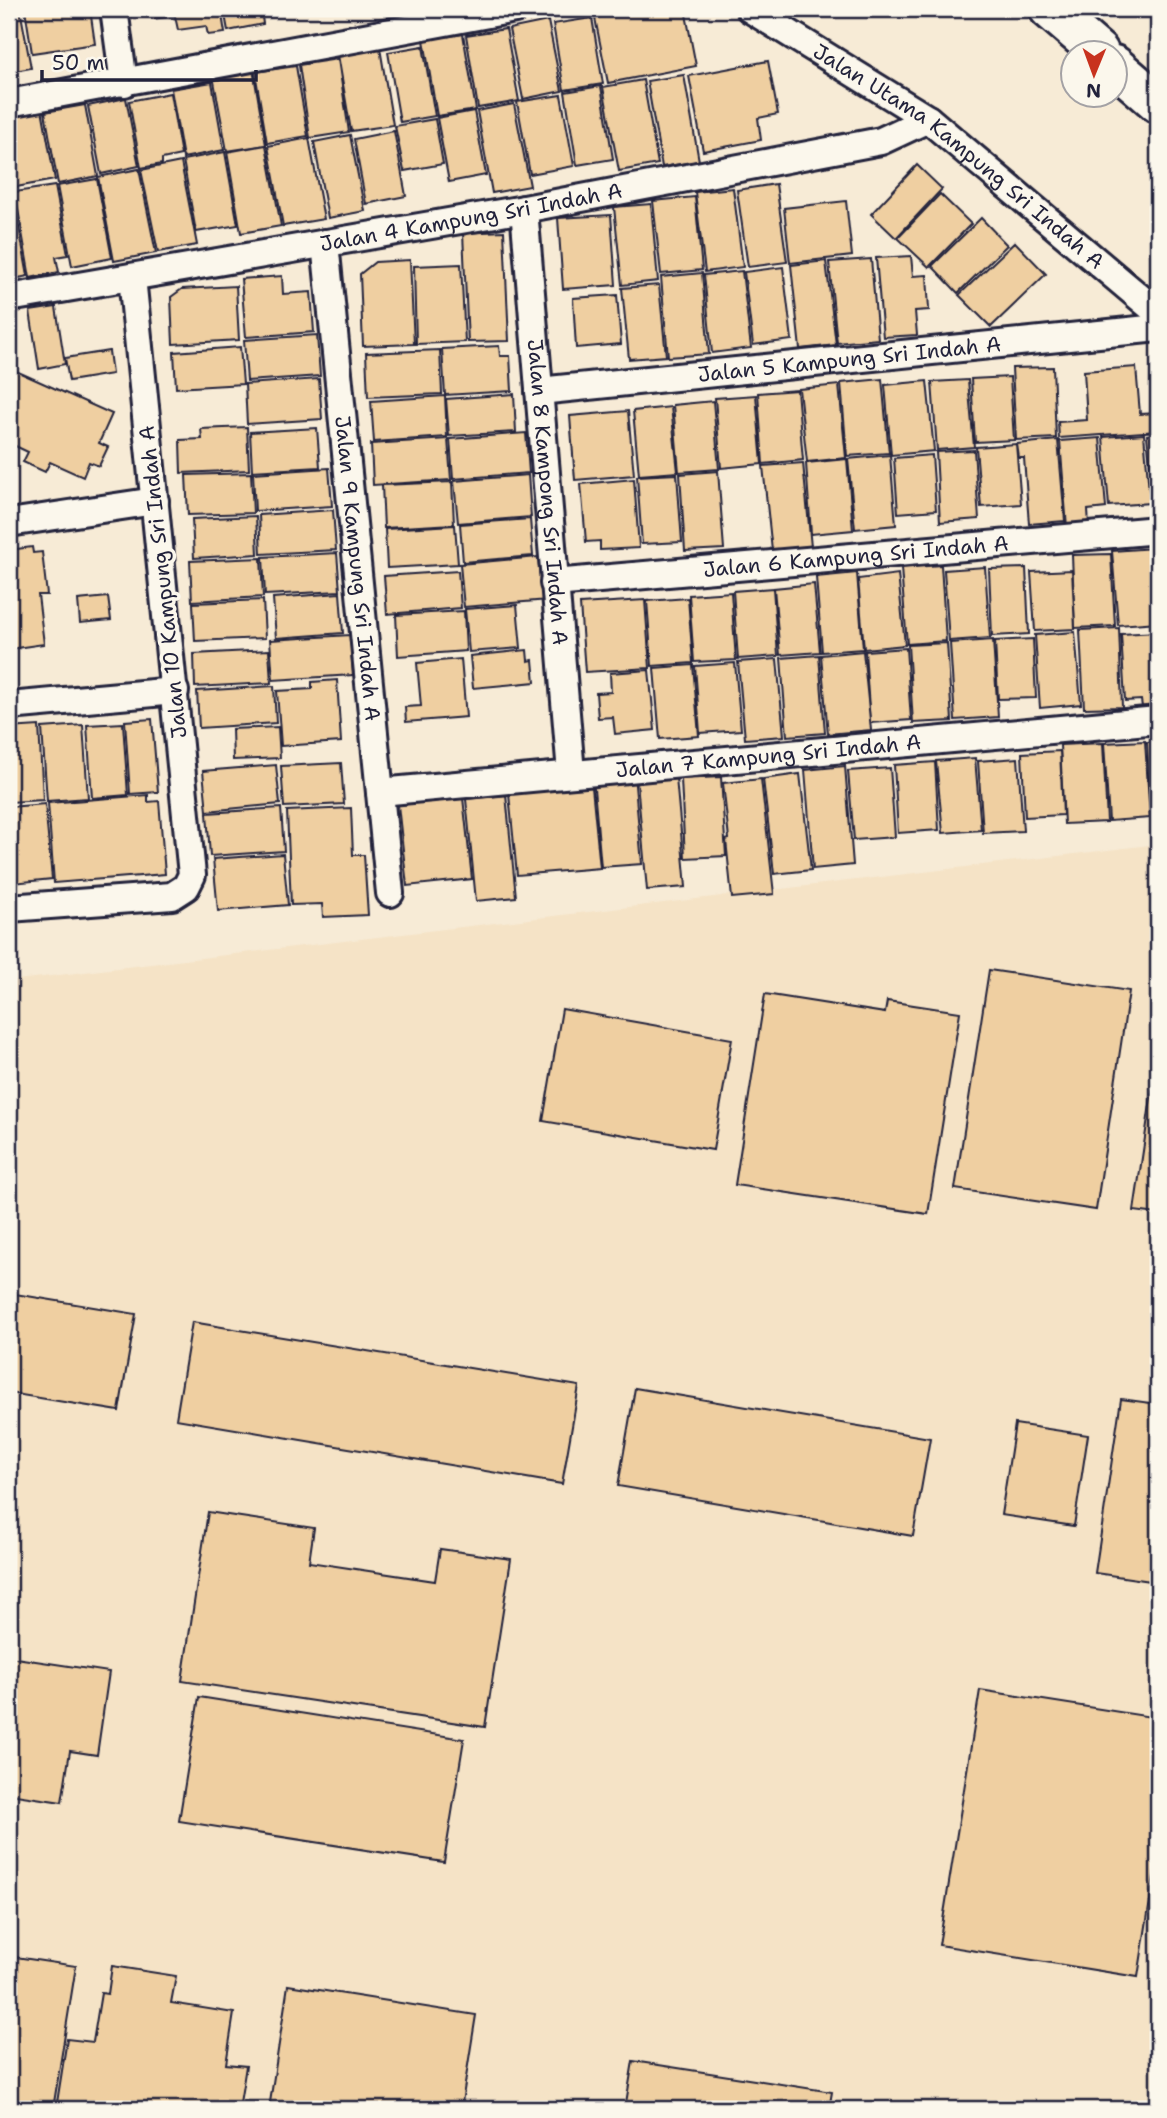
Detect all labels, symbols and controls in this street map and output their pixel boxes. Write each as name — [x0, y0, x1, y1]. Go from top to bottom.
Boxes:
street label: Jalan Utama Kampung Sri Indah A — [808, 37, 1110, 275]
scale bar — [42, 38, 256, 82]
north arrow — [1058, 38, 1128, 108]
text: 50 m — [52, 49, 105, 77]
text: N — [1086, 78, 1101, 103]
street label: Jalan 4 Kampung Sri Indah A — [318, 177, 625, 258]
street label: Jalan 5 Kampung Sri Indah A — [696, 330, 1002, 389]
street label: Jalan 8 Kampong Sri Indah A — [521, 338, 574, 646]
street label: Jalan 9 Kampung Sri Indah A — [328, 414, 387, 722]
street label: Jalan 10 Kampung Sri Indah A — [133, 424, 193, 740]
street label: Jalan 6 Kampung Sri Indah A — [702, 529, 1010, 584]
street label: Jalan 7 Kampung Sri Indah A — [614, 728, 922, 784]

